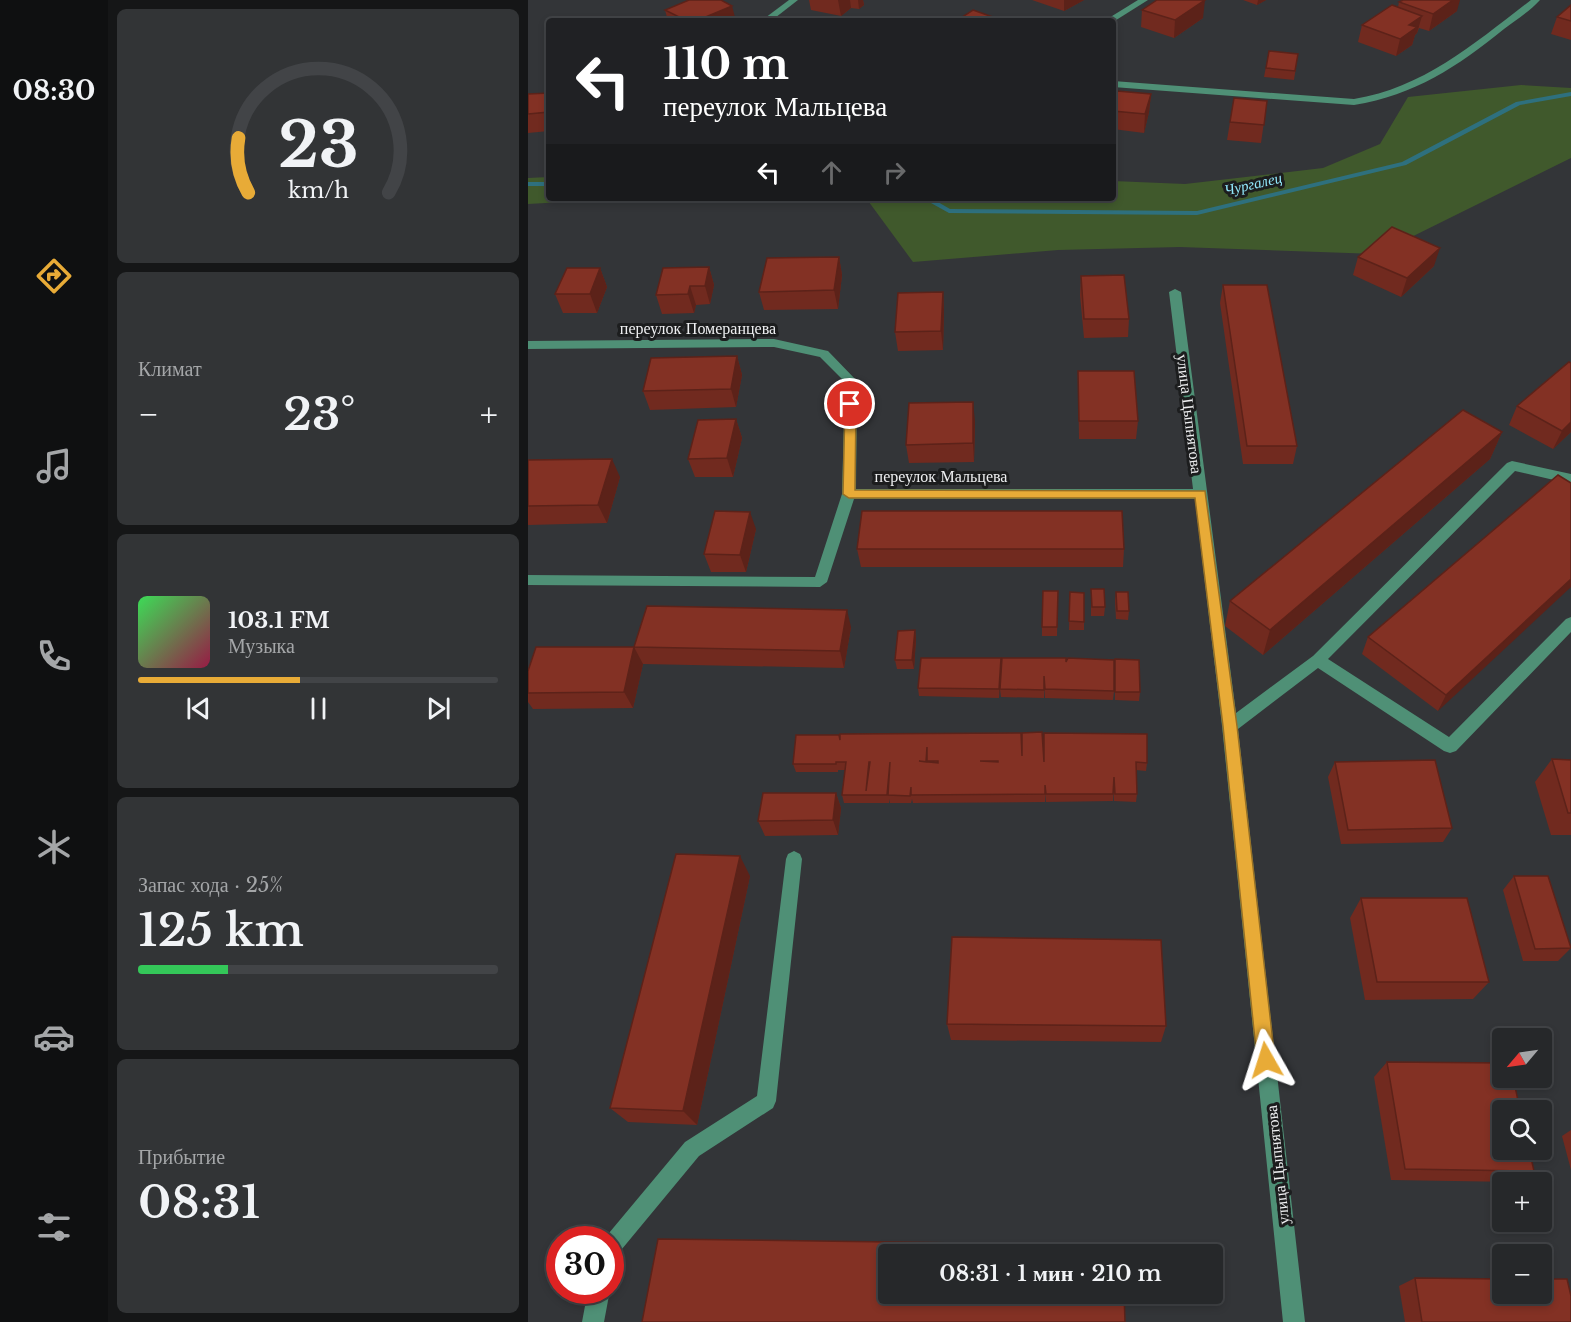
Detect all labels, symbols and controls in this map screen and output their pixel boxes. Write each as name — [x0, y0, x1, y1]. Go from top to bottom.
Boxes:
text: 110 m — [663, 38, 789, 90]
icon: left — [564, 42, 642, 120]
text: 08:30 — [13, 74, 95, 107]
text: переулок Мальцева — [663, 90, 887, 123]
text: 23 — [278, 106, 358, 184]
icon: left — [752, 156, 785, 189]
icon: ahead — [815, 156, 848, 189]
icon: right — [878, 156, 911, 189]
water label: Чургалец — [1222, 168, 1284, 199]
text: km/h — [288, 177, 349, 204]
icon: directions — [33, 255, 75, 297]
street label: переулок Померанцева — [620, 318, 776, 338]
street label: улица Цыпнятова — [1173, 353, 1207, 475]
text: Климат — [138, 357, 202, 381]
pin — [824, 378, 875, 429]
text: 23° — [283, 386, 356, 442]
icon: arrive — [833, 387, 866, 420]
text: − — [138, 394, 159, 435]
text: + — [480, 394, 498, 435]
icon: music — [33, 445, 75, 487]
street label: переулок Мальцева — [875, 466, 1007, 486]
text: 103.1 FM — [228, 607, 330, 634]
text: Музыка — [228, 634, 295, 658]
icon: phone — [33, 635, 75, 677]
icon: previous — [182, 692, 215, 725]
icon: pause — [302, 692, 335, 725]
icon: next — [422, 692, 455, 725]
icon: climate — [33, 826, 75, 868]
text: Запас хода · 25% — [138, 873, 283, 897]
text: 125 km — [138, 902, 304, 958]
icon: car — [33, 1016, 75, 1058]
position arrow — [1234, 1028, 1298, 1092]
north arrow — [1492, 1028, 1552, 1088]
map controls — [1492, 1028, 1552, 1304]
button: search — [1492, 1100, 1552, 1160]
street label: улица Цыпнятова — [1261, 1104, 1293, 1226]
text: Прибытие — [138, 1145, 225, 1169]
button: + — [1492, 1172, 1552, 1232]
text: 08:31 — [138, 1174, 260, 1230]
icon: filters — [33, 1206, 75, 1248]
speed limit sign: 30 — [546, 1226, 624, 1304]
button: − — [1492, 1244, 1552, 1304]
text: 08:31 · 1 мин · 210 m — [939, 1260, 1162, 1287]

